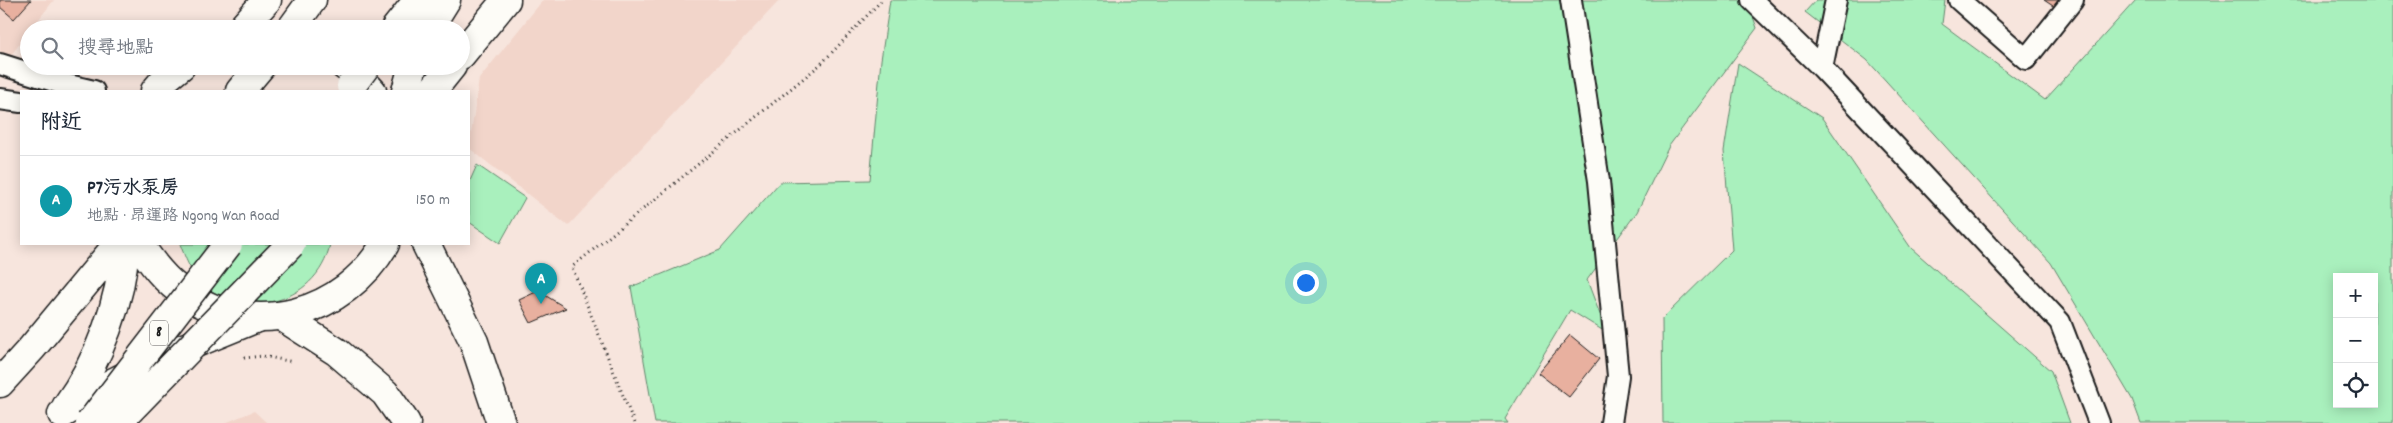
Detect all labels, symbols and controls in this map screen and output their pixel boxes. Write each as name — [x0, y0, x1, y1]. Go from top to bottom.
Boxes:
search box — [20, 20, 470, 75]
icon: search — [38, 34, 66, 62]
text: 搜尋地點 — [78, 36, 154, 63]
text: 附近 — [40, 109, 82, 139]
text: P7污水泵房 — [87, 176, 179, 203]
text: A — [52, 189, 60, 212]
text: 150 m — [416, 189, 450, 212]
text: 地點 · 昂運路 Ngong Wan Road — [87, 205, 279, 228]
pin: A — [525, 263, 557, 304]
your location — [1293, 270, 1319, 296]
map controls — [2333, 273, 2378, 408]
button: + — [2333, 273, 2378, 318]
button: − — [2333, 318, 2378, 363]
road number: 8 — [150, 320, 168, 346]
button: locate — [2333, 363, 2378, 408]

